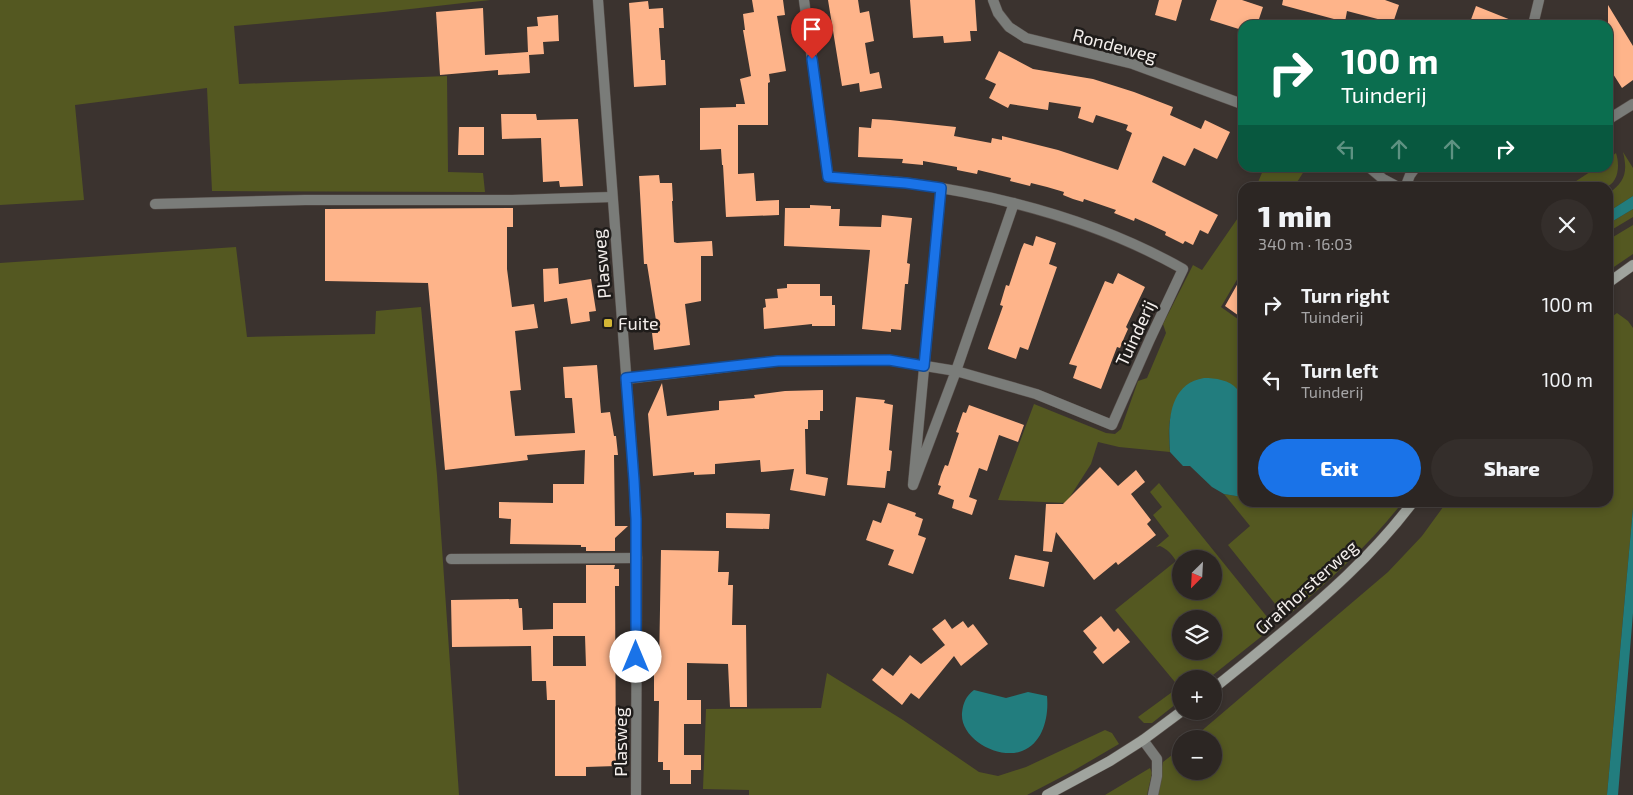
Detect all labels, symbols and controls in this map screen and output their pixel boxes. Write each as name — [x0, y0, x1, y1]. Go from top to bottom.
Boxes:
pin — [791, 8, 833, 59]
icon: arrive — [798, 15, 826, 43]
street label: Rondeweg — [1071, 23, 1159, 67]
text: 100 m — [1341, 39, 1439, 81]
icon: right — [1258, 40, 1323, 105]
text: Tuinderij — [1341, 81, 1427, 107]
icon: left — [1332, 135, 1360, 163]
icon: ahead — [1385, 135, 1413, 163]
icon: ahead — [1438, 135, 1466, 163]
icon: right — [1491, 135, 1519, 163]
text: 1 min — [1258, 197, 1332, 233]
button: close — [1541, 199, 1593, 251]
street label: Plasweg — [587, 228, 615, 300]
text: 340 m · 16:03 — [1258, 234, 1353, 253]
text: Turn right — [1301, 284, 1389, 307]
icon: right — [1258, 291, 1286, 319]
text: 100 m — [1542, 293, 1593, 316]
street label: Tuinderij — [1110, 297, 1160, 369]
text: Tuinderij — [1301, 307, 1363, 326]
place label: Fuite — [618, 312, 659, 334]
marker: Fuite — [602, 317, 614, 329]
text: Turn left — [1301, 359, 1378, 382]
icon: left — [1258, 366, 1286, 394]
text: 100 m — [1542, 368, 1593, 391]
text: Tuinderij — [1301, 382, 1363, 401]
button: Exit — [1258, 439, 1421, 497]
button: Share — [1431, 439, 1593, 497]
street label: Grafhorsterweg — [1250, 535, 1362, 639]
north arrow — [1172, 550, 1222, 600]
map controls — [1172, 550, 1222, 780]
button: layers — [1172, 610, 1222, 660]
position arrow — [609, 630, 661, 682]
button: + — [1172, 670, 1222, 720]
street label: Plasweg — [609, 707, 631, 777]
button: − — [1172, 730, 1222, 780]

